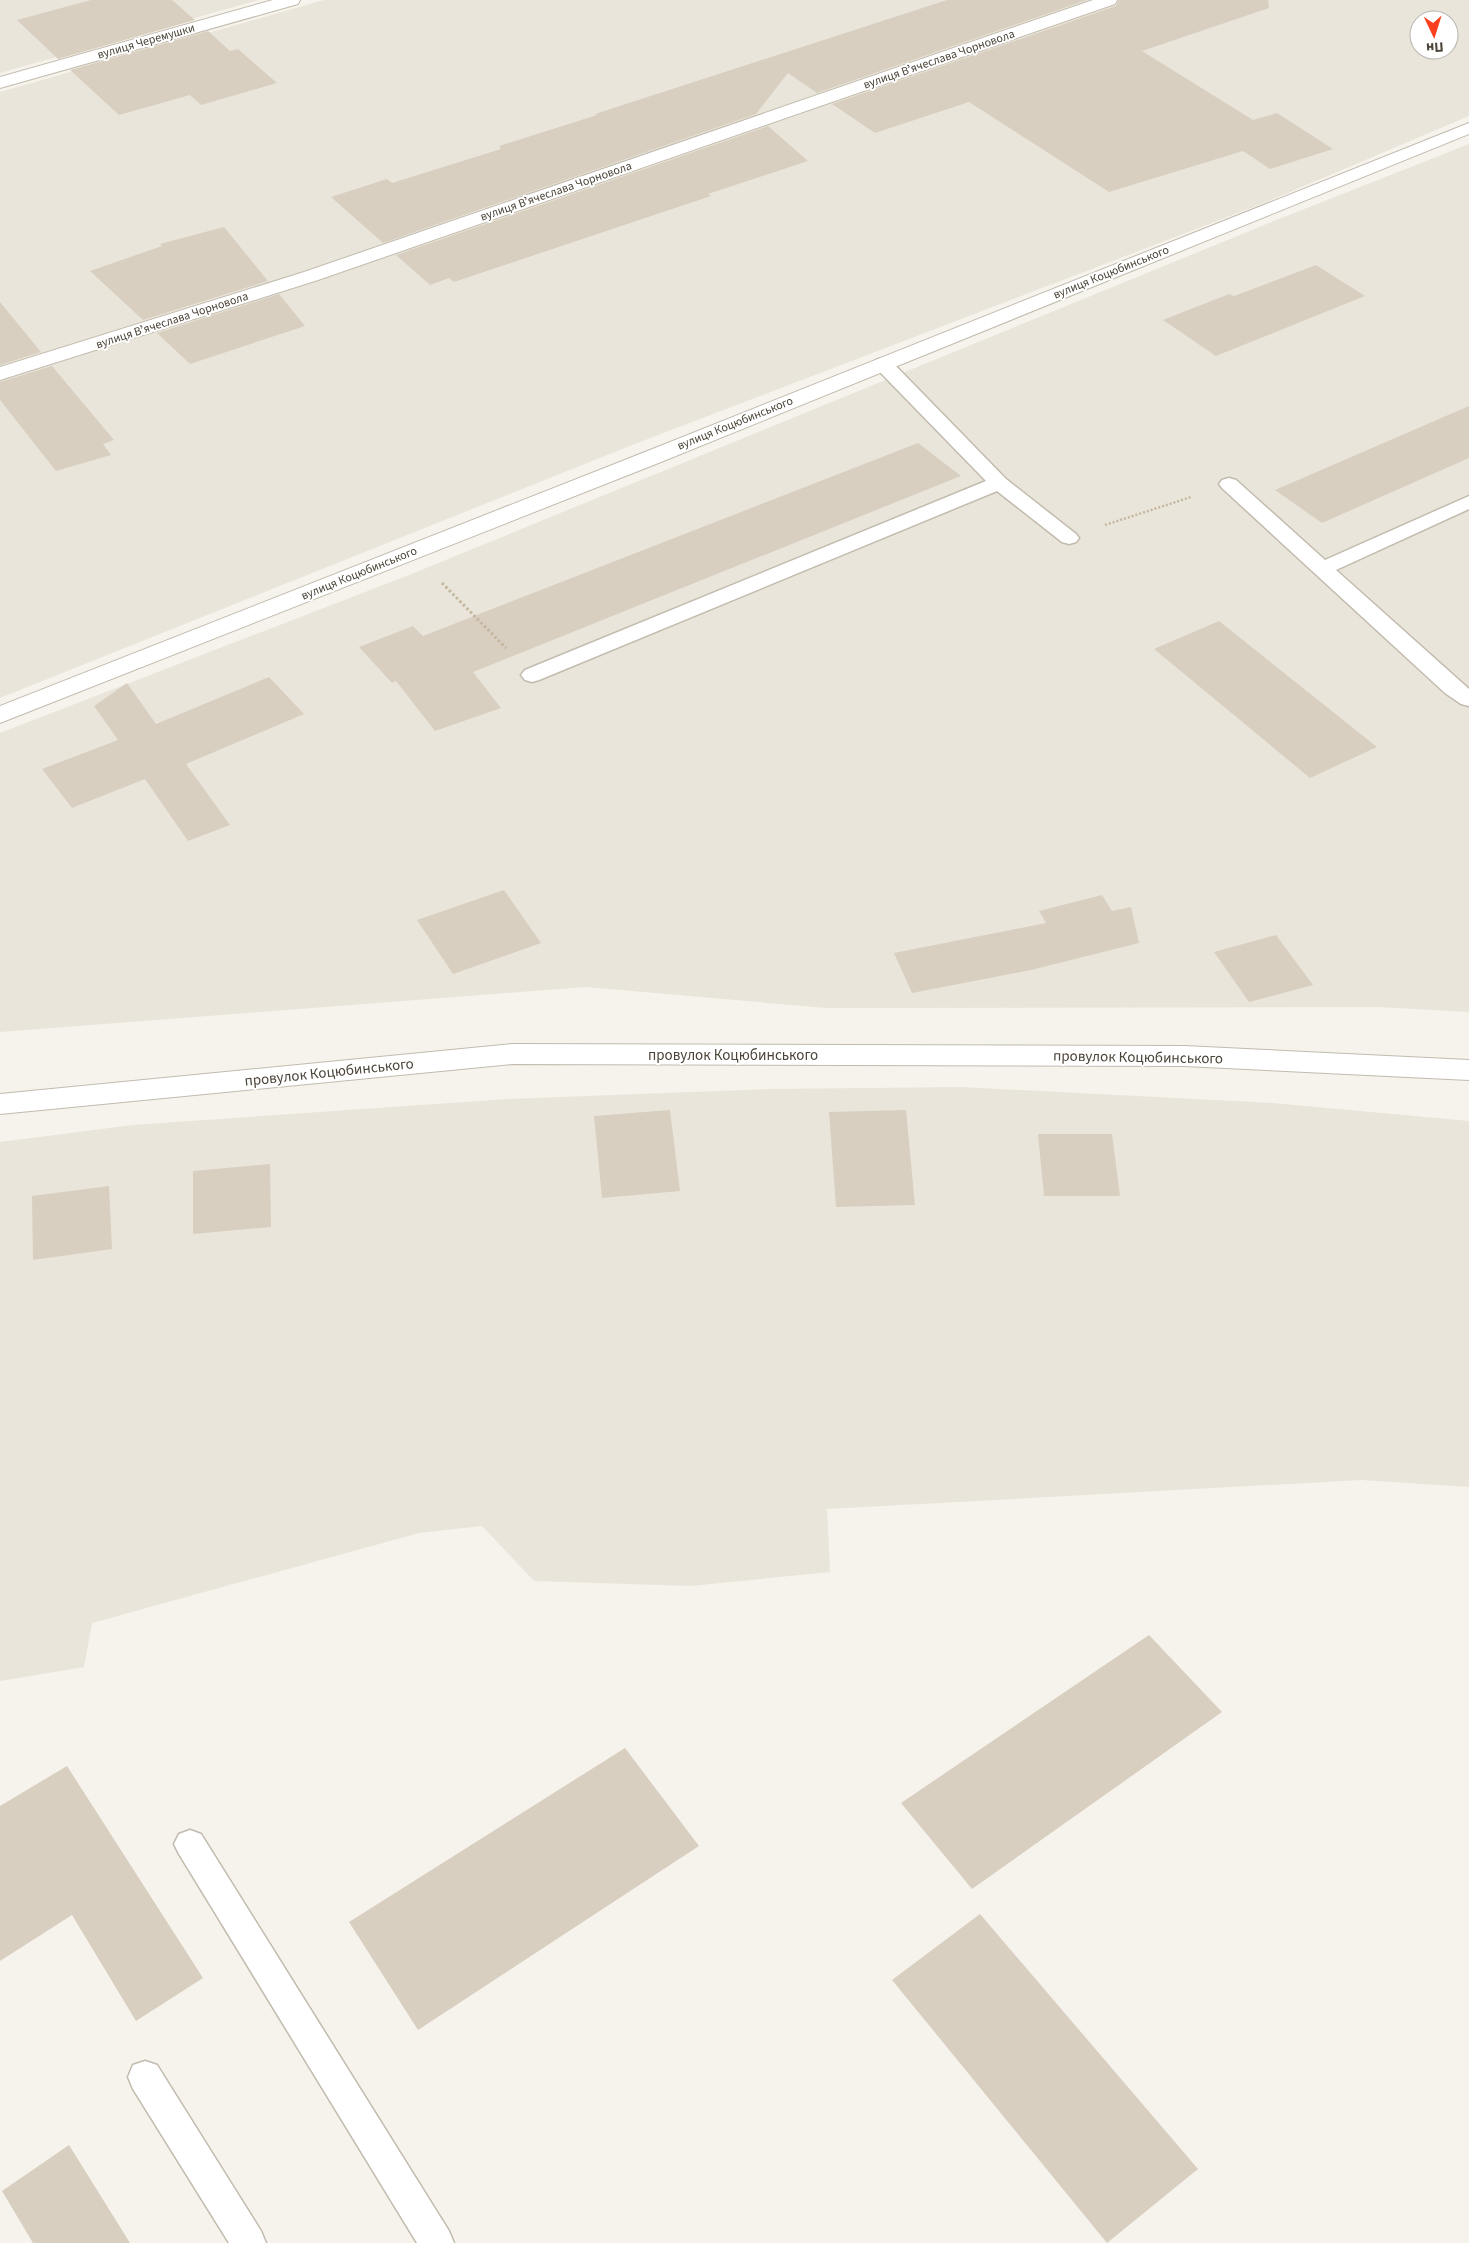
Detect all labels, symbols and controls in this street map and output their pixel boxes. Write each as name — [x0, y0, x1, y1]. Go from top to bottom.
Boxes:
north arrow — [1409, 10, 1459, 60]
street label: вулиця Черемушки — [95, 19, 197, 64]
street label: вулиця Вʼячеслава Чорновола — [861, 26, 1017, 93]
text: Пн — [1425, 36, 1444, 58]
street label: вулиця Вʼячеслава Чорновола — [478, 158, 634, 225]
street label: вулиця Коцюбинського — [1051, 241, 1172, 303]
street label: вулиця Вʼячеслава Чорновола — [94, 288, 250, 353]
street label: вулиця Коцюбинського — [675, 392, 796, 454]
street label: вулиця Коцюбинського — [299, 542, 420, 604]
street label: провулок Коцюбинського — [648, 1045, 818, 1066]
street label: провулок Коцюбинського — [1053, 1046, 1223, 1069]
street label: провулок Коцюбинського — [243, 1053, 415, 1092]

